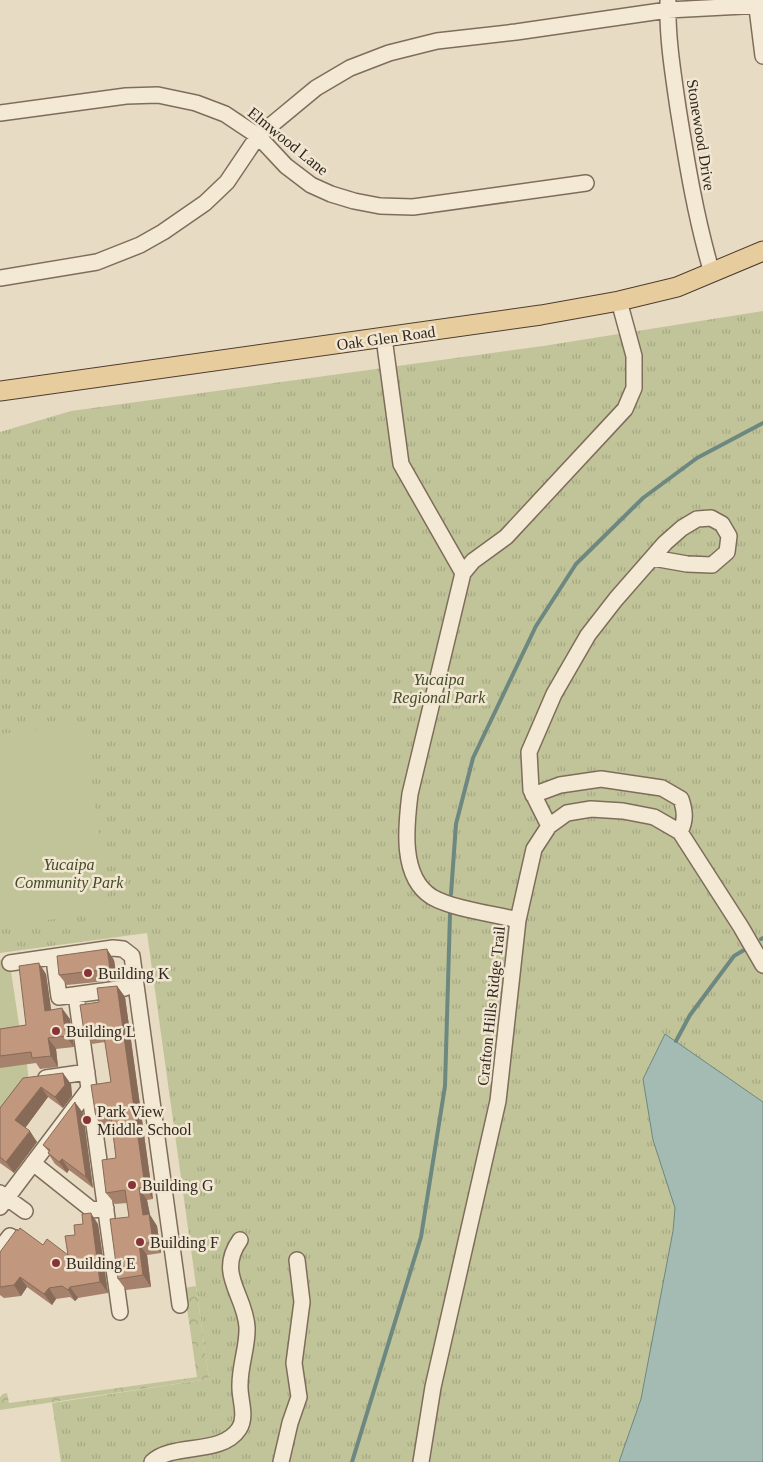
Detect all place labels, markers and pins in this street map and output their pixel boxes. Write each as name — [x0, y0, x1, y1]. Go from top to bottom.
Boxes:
place label: Building K — [98, 965, 170, 983]
marker: Building K — [82, 967, 94, 979]
place label: Building L — [66, 1023, 136, 1041]
marker: Building L — [50, 1025, 62, 1037]
place label: Park View Middle School — [97, 1103, 192, 1138]
marker: Park View Middle School — [81, 1114, 93, 1126]
place label: Building G — [142, 1177, 214, 1195]
marker: Building G — [126, 1179, 138, 1191]
place label: Building F — [150, 1234, 219, 1252]
marker: Building F — [134, 1236, 146, 1248]
place label: Building E — [66, 1255, 136, 1273]
marker: Building E — [50, 1257, 62, 1269]

